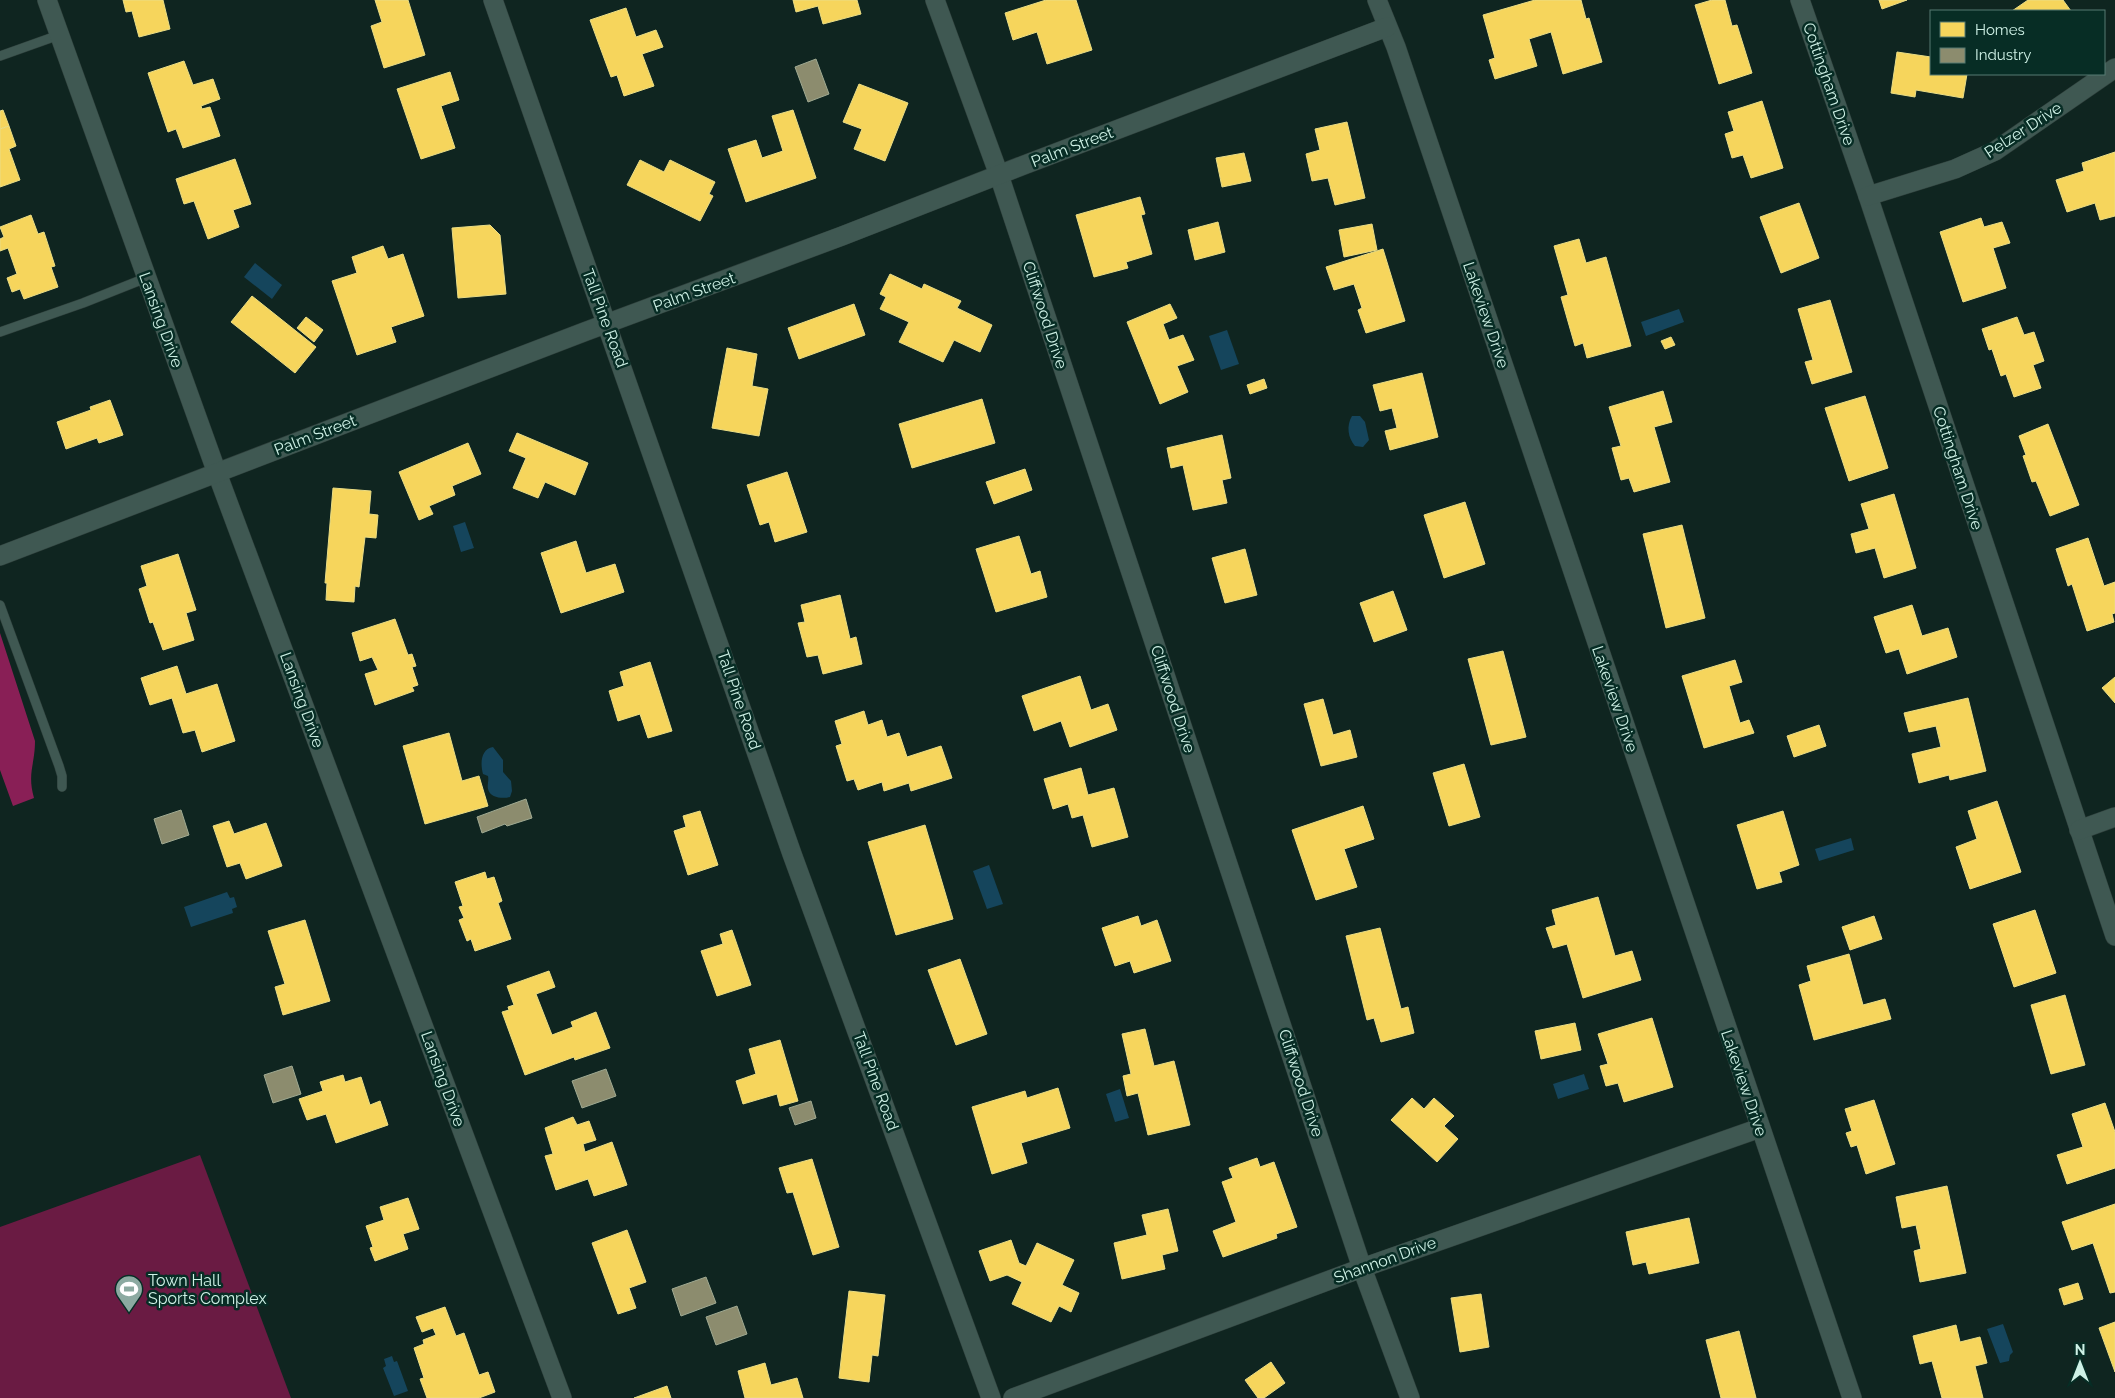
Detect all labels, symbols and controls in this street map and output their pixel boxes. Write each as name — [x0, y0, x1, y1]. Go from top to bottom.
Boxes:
legend — [1930, 10, 2105, 75]
street label: Cottingham Drive — [1799, 20, 1859, 148]
text: Homes — [1975, 21, 2025, 39]
text: Industry — [1975, 46, 2031, 64]
street label: Pelzer Drive — [1981, 98, 2065, 162]
street label: Palm Street — [1028, 122, 1116, 171]
street label: Cliffwood Drive — [1019, 259, 1071, 371]
street label: Lakeview Drive — [1459, 259, 1513, 371]
street label: Tall Pine Road — [578, 266, 632, 370]
street label: Palm Street — [650, 268, 738, 316]
street label: Lansing Drive — [135, 270, 187, 370]
street label: Cottingham Drive — [1929, 404, 1987, 532]
street label: Palm Street — [271, 410, 359, 459]
street label: Cliffwood Drive — [1147, 643, 1199, 755]
street label: Lakeview Drive — [1588, 643, 1642, 755]
street label: Tall Pine Road — [713, 648, 765, 752]
street label: Lansing Drive — [276, 650, 328, 750]
street label: Cliffwood Drive — [1275, 1027, 1327, 1139]
street label: Lakeview Drive — [1717, 1027, 1771, 1139]
street label: Lansing Drive — [417, 1029, 469, 1129]
street label: Tall Pine Road — [849, 1029, 903, 1133]
street label: Shannon Drive — [1331, 1233, 1439, 1287]
place label: Town Hall Sports Complex — [148, 1271, 266, 1308]
sports icon: Town Hall Sports Complex — [114, 1274, 144, 1313]
north arrow — [2055, 1338, 2105, 1388]
text: N — [2075, 1342, 2085, 1358]

